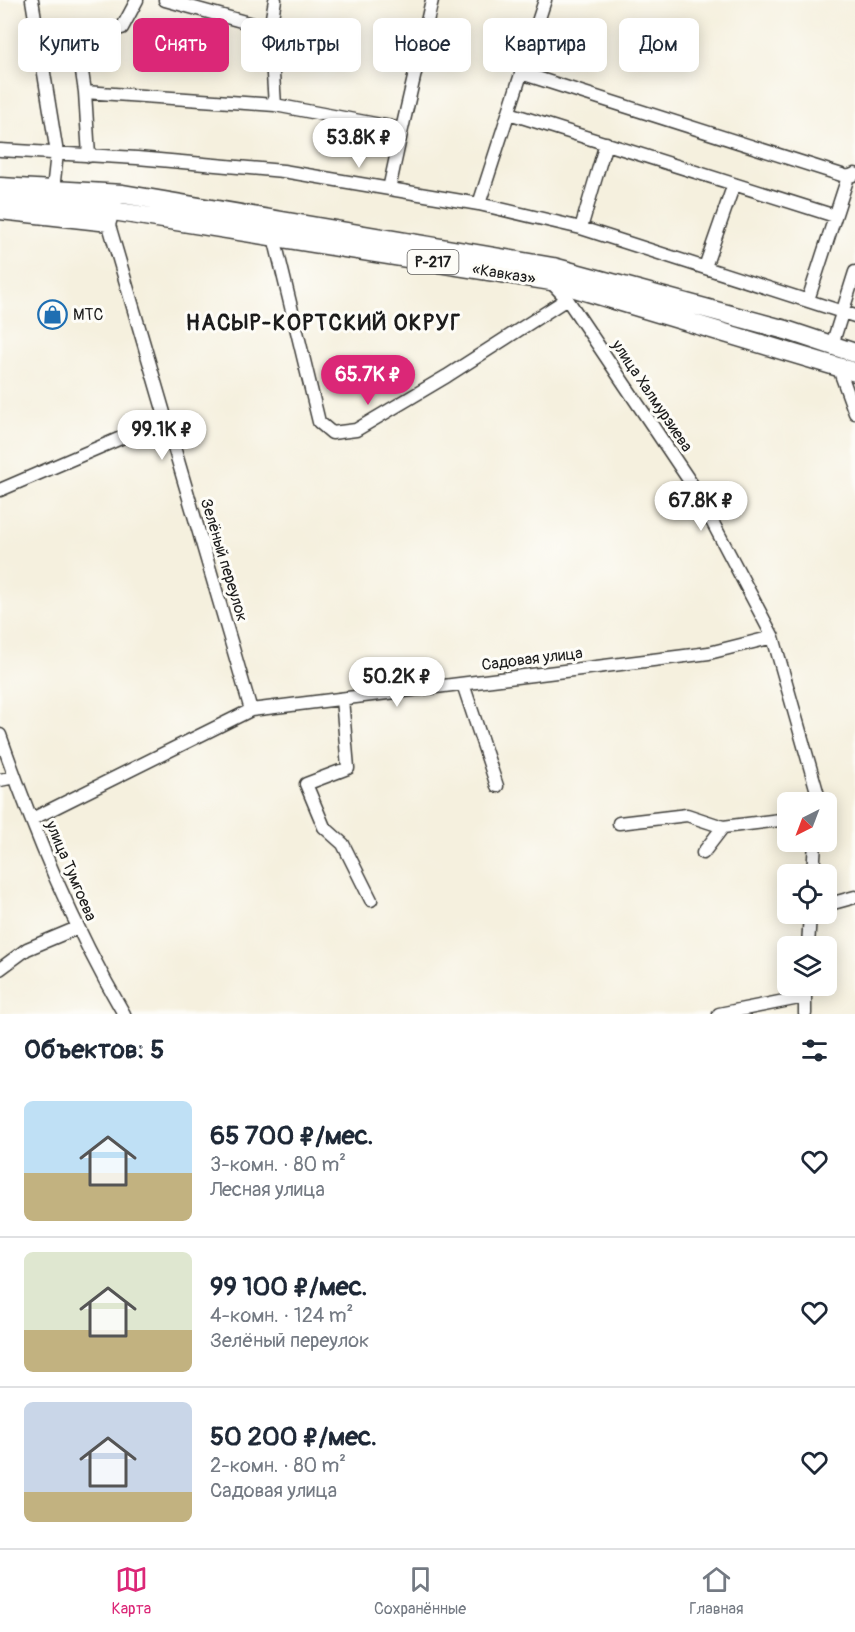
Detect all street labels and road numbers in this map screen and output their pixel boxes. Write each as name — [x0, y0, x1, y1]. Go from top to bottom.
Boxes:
road number: Р-217 — [408, 250, 458, 274]
street label: «Кавказ» — [471, 259, 537, 289]
street label: улица Халмурзиева — [607, 335, 697, 456]
street label: Зелёный переулок — [196, 496, 252, 624]
street label: Садовая улица — [480, 643, 584, 675]
street label: улица Тумгоева — [41, 817, 101, 924]

